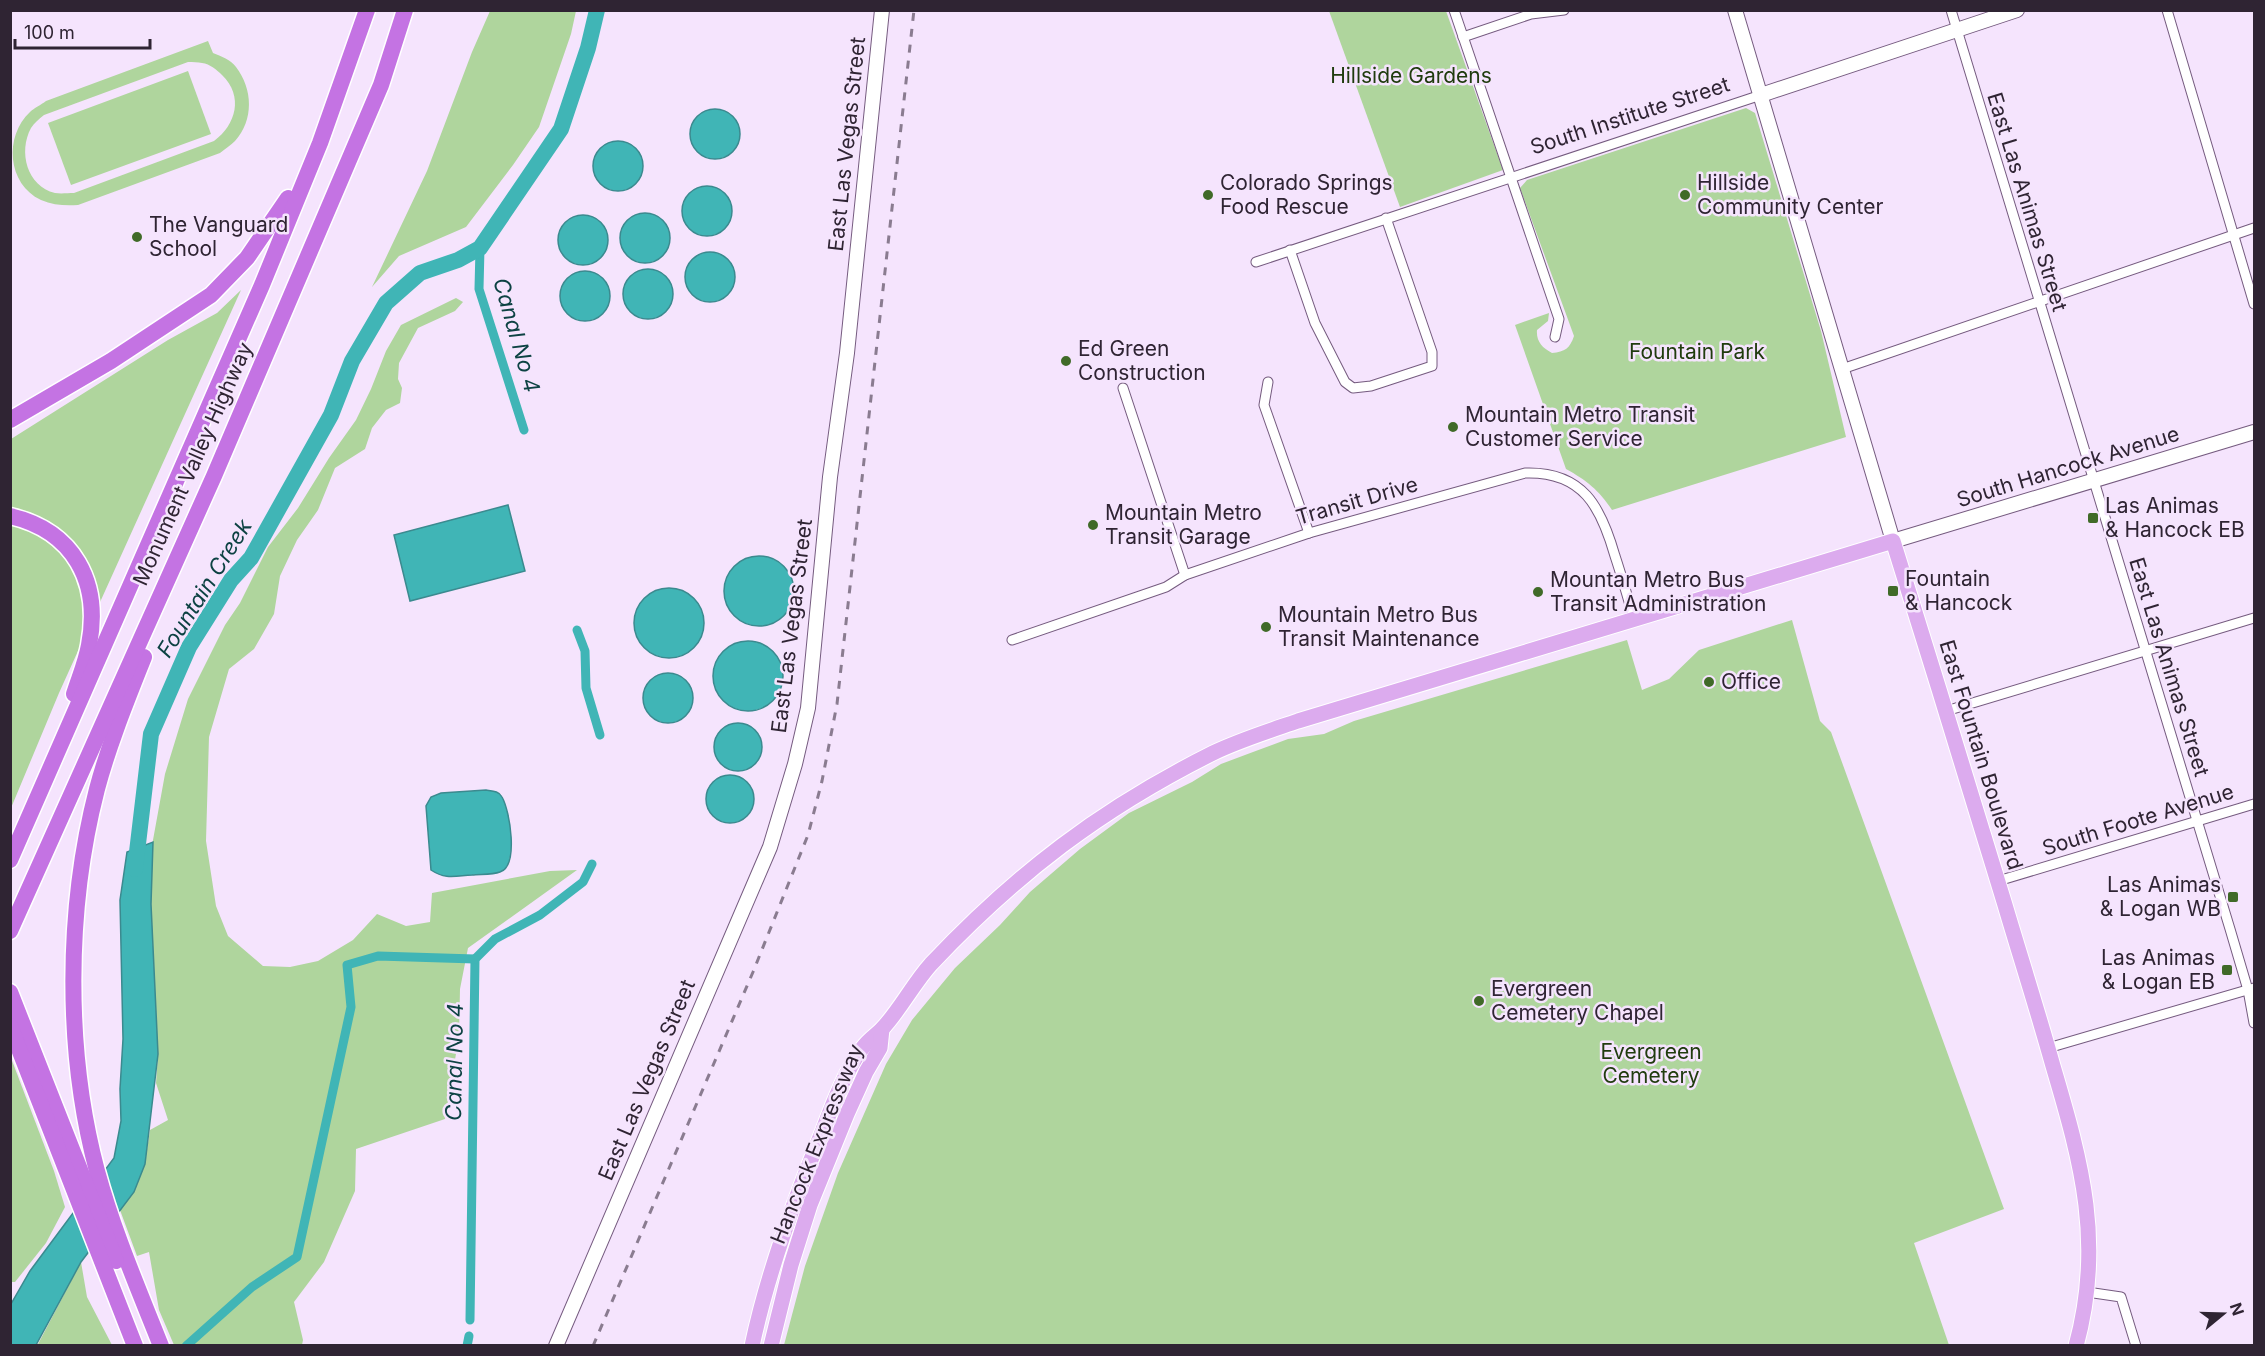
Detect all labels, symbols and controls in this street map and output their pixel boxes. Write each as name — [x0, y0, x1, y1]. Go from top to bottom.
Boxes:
scale bar — [15, 12, 150, 50]
text: 100 m — [24, 22, 75, 43]
street label: East Las Vegas Street — [823, 35, 870, 252]
park label: Hillside Gardens — [1330, 63, 1492, 88]
street label: South Institute Street — [1527, 71, 1733, 160]
street label: East Las Animas Street — [1982, 89, 2073, 314]
place label: Colorado Springs Food Rescue — [1220, 170, 1393, 219]
place label: Hillside Community Center — [1697, 170, 1884, 219]
marker: Colorado Springs Food Rescue — [1201, 188, 1215, 202]
marker: Hillside Community Center — [1678, 188, 1692, 202]
place label: The Vanguard School — [149, 212, 288, 261]
marker: The Vanguard School — [130, 230, 144, 244]
water label: Canal No 4 — [488, 275, 546, 395]
place label: Ed Green Construction — [1078, 336, 1206, 385]
street label: Monument Valley Highway — [128, 338, 258, 589]
park label: Fountain Park — [1629, 339, 1766, 364]
marker: Ed Green Construction — [1059, 354, 1073, 368]
place label: Mountain Metro Transit Customer Service — [1465, 402, 1695, 451]
marker: Mountain Metro Transit Customer Service — [1446, 420, 1460, 434]
street label: South Hancock Avenue — [1954, 421, 2182, 512]
street label: Transit Drive — [1293, 471, 1421, 530]
place label: Las Animas & Hancock EB — [2105, 493, 2245, 542]
place label: Mountain Metro Transit Garage — [1105, 500, 1262, 549]
marker: Las Animas & Hancock EB — [2086, 511, 2100, 525]
water label: Fountain Creek — [151, 513, 257, 662]
street label: East Las Vegas Street — [766, 517, 817, 734]
marker: Mountain Metro Transit Garage — [1086, 518, 1100, 532]
street label: East Las Animas Street — [2124, 554, 2215, 779]
place label: Fountain & Hancock — [1905, 566, 2013, 615]
place label: Mountan Metro Bus Transit Administration — [1550, 567, 1766, 616]
marker: Fountain & Hancock — [1886, 584, 1900, 598]
marker: Mountan Metro Bus Transit Administration — [1531, 585, 1545, 599]
place label: Mountain Metro Bus Transit Maintenance — [1278, 602, 1479, 651]
marker: Mountain Metro Bus Transit Maintenance — [1259, 620, 1273, 634]
street label: East Fountain Boulevard — [1935, 637, 2028, 873]
place label: Office — [1721, 669, 1781, 694]
marker: Office — [1702, 675, 1716, 689]
street label: South Foote Avenue — [2039, 778, 2237, 861]
place label: Las Animas & Logan WB — [2100, 872, 2221, 921]
marker: Las Animas & Logan WB — [2226, 890, 2240, 904]
place label: Las Animas & Logan EB — [2101, 945, 2215, 994]
marker: Las Animas & Logan EB — [2220, 963, 2234, 977]
street label: East Las Vegas Street — [593, 976, 700, 1184]
place label: Evergreen Cemetery Chapel — [1491, 976, 1664, 1025]
marker: Evergreen Cemetery Chapel — [1472, 994, 1486, 1008]
water label: Canal No 4 — [440, 1003, 468, 1121]
park label: Evergreen Cemetery — [1600, 1039, 1702, 1088]
street label: Hancock Expressway — [765, 1040, 868, 1247]
north arrow — [2193, 1284, 2253, 1344]
text: N — [2226, 1300, 2249, 1318]

